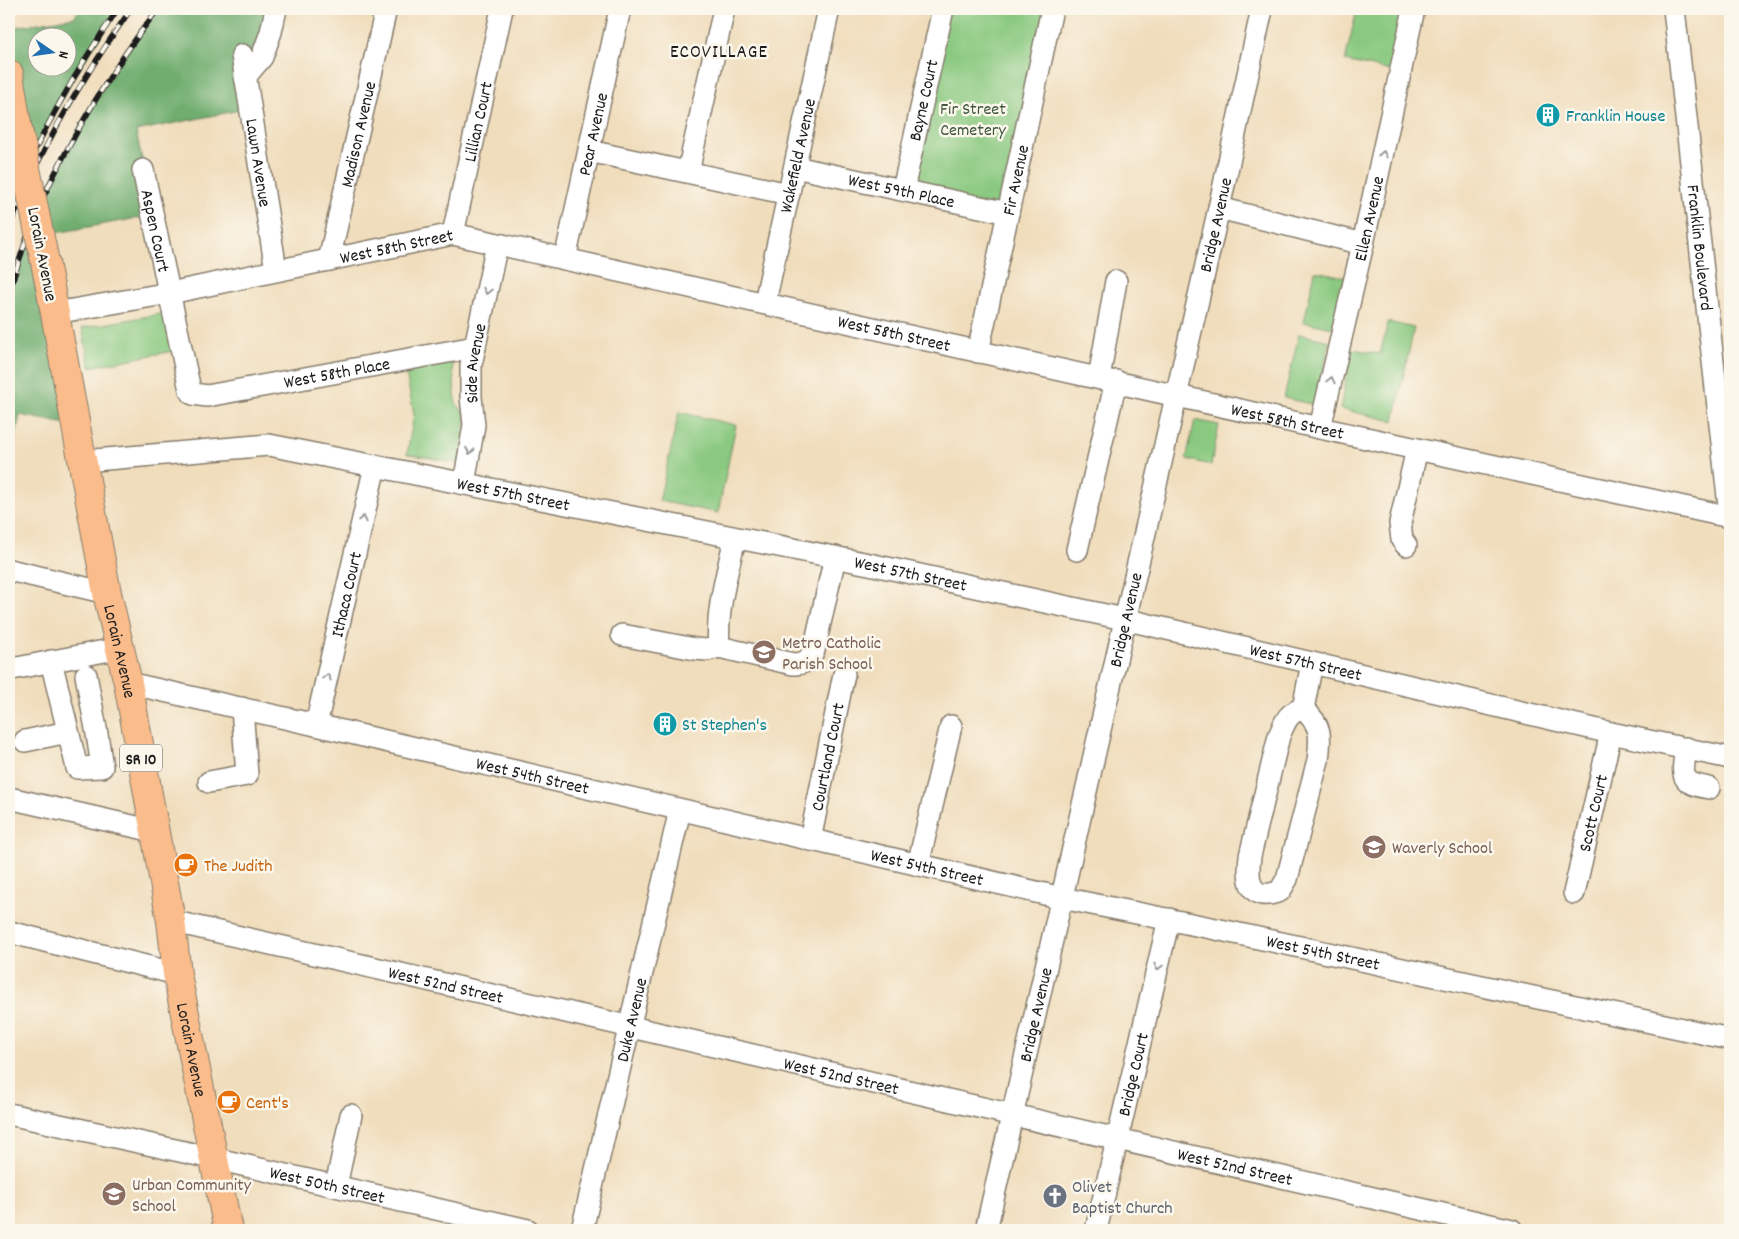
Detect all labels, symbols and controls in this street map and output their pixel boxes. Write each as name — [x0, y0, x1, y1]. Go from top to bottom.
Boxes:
north arrow — [28, 28, 78, 78]
district label: ECOVILLAGE — [670, 40, 768, 67]
text: N — [52, 49, 73, 60]
street label: Bayne Court — [904, 57, 946, 144]
street label: Madison Avenue — [336, 79, 384, 190]
street label: Lillian Court — [459, 79, 501, 165]
street label: Pear Avenue — [574, 90, 616, 179]
street label: Wakefield Avenue — [775, 96, 824, 216]
park label: Fir Street Cemetery — [940, 98, 1007, 144]
building icon: Franklin House — [1535, 102, 1561, 128]
place label: Franklin House — [1566, 105, 1665, 130]
street label: Lawn Avenue — [237, 117, 276, 209]
street label: Fir Avenue — [998, 143, 1037, 218]
one-way arrow — [1377, 149, 1387, 158]
street label: West 59th Place — [845, 169, 957, 216]
street label: Ellen Avenue — [1349, 174, 1392, 264]
street label: Bridge Avenue — [1195, 176, 1240, 275]
street label: Franklin Boulevard — [1679, 184, 1717, 312]
street label: Aspen Court — [132, 187, 175, 275]
street label: Lorain Avenue — [19, 205, 62, 304]
street label: West 58th Street — [338, 224, 456, 272]
one-way arrow — [482, 287, 493, 296]
street label: West 58th Street — [835, 310, 953, 360]
street label: Side Avenue — [461, 321, 495, 405]
street label: West 58th Place — [282, 353, 392, 397]
one-way arrow — [1325, 376, 1336, 385]
street label: West 58th Street — [1228, 398, 1346, 448]
one-way arrow — [465, 447, 475, 456]
street label: West 57th Street — [454, 473, 572, 519]
one-way arrow — [357, 514, 367, 523]
street label: Ithaca Court — [326, 549, 370, 640]
street label: West 57th Street — [852, 551, 969, 600]
street label: Bridge Avenue — [1105, 570, 1150, 670]
street label: Lorain Avenue — [95, 602, 141, 701]
place label: Metro Catholic Parish School — [782, 632, 881, 678]
school or university icon: Metro Catholic Parish School — [751, 639, 777, 665]
street label: West 57th Street — [1247, 639, 1364, 689]
one-way arrow — [321, 673, 332, 682]
street label: Courtland Court — [806, 701, 853, 813]
building icon: St Stephen's — [652, 711, 678, 737]
place label: St Stephen's — [682, 714, 767, 739]
road number: SR 10 — [120, 744, 162, 771]
street label: West 54th Street — [473, 752, 591, 803]
street label: Scott Court — [1574, 772, 1616, 855]
school or university icon: Waverly School — [1361, 834, 1387, 860]
place label: Waverly School — [1392, 837, 1493, 862]
street label: West 54th Street — [868, 844, 986, 894]
cafe icon: The Judith — [173, 852, 199, 878]
place label: The Judith — [204, 855, 272, 880]
street label: West 54th Street — [1264, 930, 1382, 979]
street label: West 52nd Street — [385, 961, 506, 1012]
one-way arrow — [1153, 962, 1164, 971]
street label: Bridge Avenue — [1015, 965, 1060, 1065]
street label: Duke Avenue — [612, 976, 655, 1065]
street label: Lorain Avenue — [168, 1001, 211, 1100]
street label: Bridge Court — [1113, 1030, 1157, 1119]
street label: West 52nd Street — [781, 1053, 901, 1103]
cafe icon: Cent's — [216, 1089, 242, 1115]
place label: Cent's — [246, 1092, 289, 1117]
street label: West 52nd Street — [1174, 1143, 1295, 1194]
street label: West 50th Street — [267, 1161, 387, 1212]
place label: Urban Community School — [132, 1174, 252, 1220]
place label: Olivet Baptist Church — [1072, 1176, 1173, 1222]
school or university icon: Urban Community School — [101, 1181, 127, 1207]
church icon: Olivet Baptist Church — [1042, 1183, 1068, 1209]

